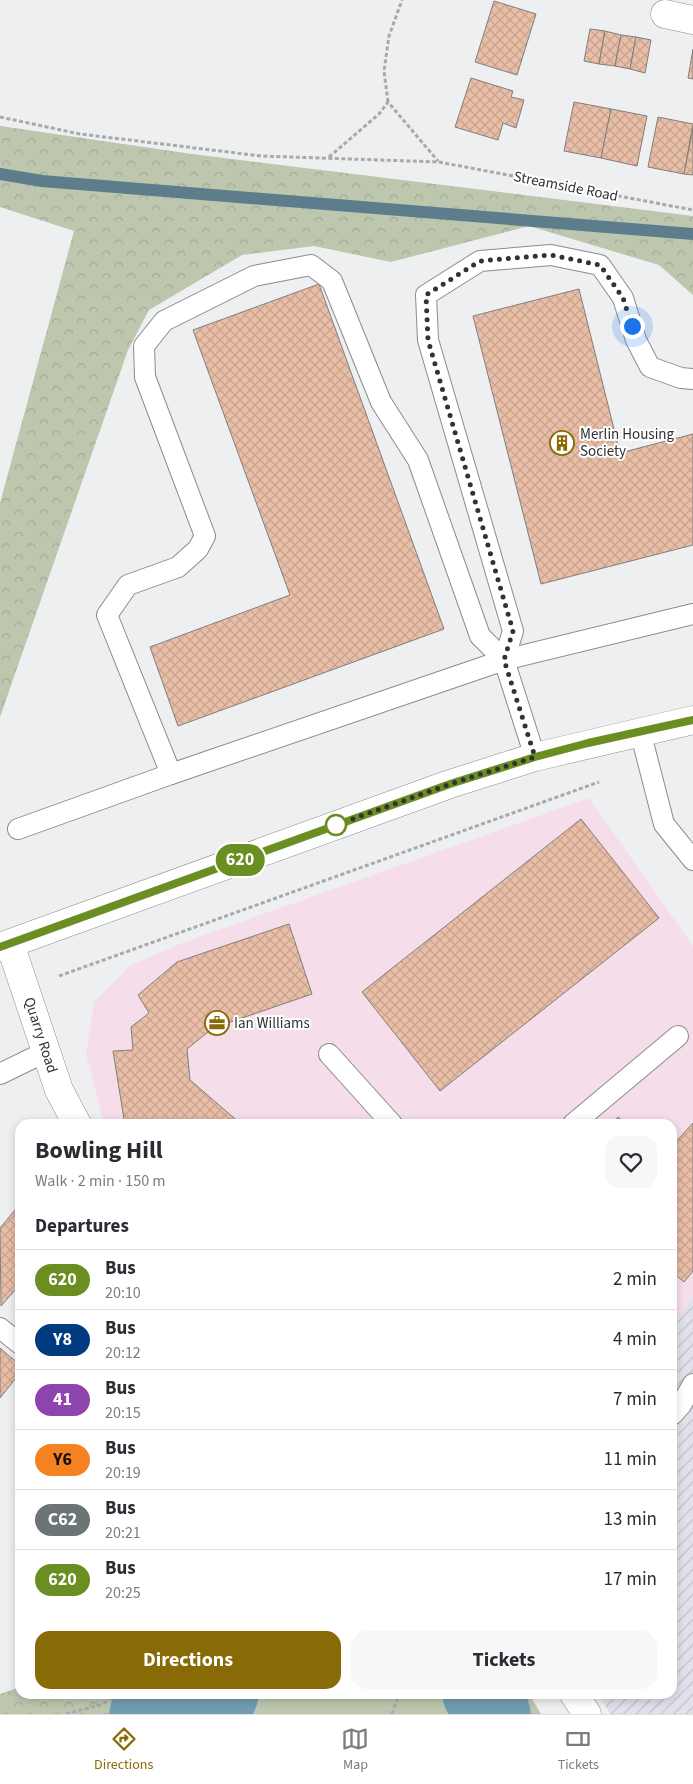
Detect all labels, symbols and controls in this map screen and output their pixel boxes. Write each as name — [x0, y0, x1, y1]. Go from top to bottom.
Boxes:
street label: Streamside Road — [512, 166, 620, 207]
your location — [620, 314, 645, 339]
place label: Merlin Housing Society — [580, 424, 675, 462]
building icon: Merlin Housing Society — [549, 430, 575, 456]
unlabelled marker — [325, 814, 347, 836]
line badge: 620 — [211, 844, 269, 876]
text: 620 — [226, 847, 254, 872]
street label: Quarry Road — [18, 994, 63, 1076]
office icon: Ian Williams — [204, 1010, 230, 1036]
place label: Ian Williams — [234, 1013, 310, 1034]
text: Bowling Hill — [35, 1133, 163, 1168]
button: heart — [605, 1136, 657, 1188]
text: Walk · 2 min · 150 m — [35, 1170, 166, 1192]
text: Departures — [35, 1213, 129, 1240]
text: Bus — [105, 1255, 136, 1282]
text: 2 min — [613, 1266, 657, 1293]
text: 620 — [48, 1267, 77, 1292]
text: 20:10 — [105, 1282, 141, 1304]
text: Bus — [105, 1315, 136, 1342]
text: 4 min — [613, 1326, 657, 1353]
text: Y8 — [53, 1327, 72, 1352]
text: 20:12 — [105, 1342, 141, 1364]
text: Bus — [105, 1375, 136, 1402]
text: 7 min — [613, 1386, 657, 1413]
text: 41 — [53, 1387, 72, 1412]
text: 20:15 — [105, 1402, 141, 1424]
text: Bus — [105, 1435, 136, 1462]
text: 11 min — [603, 1446, 657, 1473]
text: Y6 — [53, 1447, 72, 1472]
text: 20:19 — [105, 1462, 141, 1484]
text: Bus — [105, 1495, 136, 1522]
text: 13 min — [603, 1506, 657, 1533]
text: C62 — [48, 1507, 77, 1532]
text: 20:21 — [105, 1522, 141, 1544]
text: Bus — [105, 1555, 136, 1582]
text: 17 min — [603, 1566, 657, 1593]
text: 620 — [48, 1567, 77, 1592]
text: 20:25 — [105, 1582, 141, 1604]
button: Directions — [35, 1631, 341, 1689]
button: Tickets — [351, 1631, 657, 1689]
tab: Directions — [94, 1725, 153, 1775]
tab: Map — [341, 1725, 369, 1775]
tab: Tickets — [558, 1725, 599, 1775]

